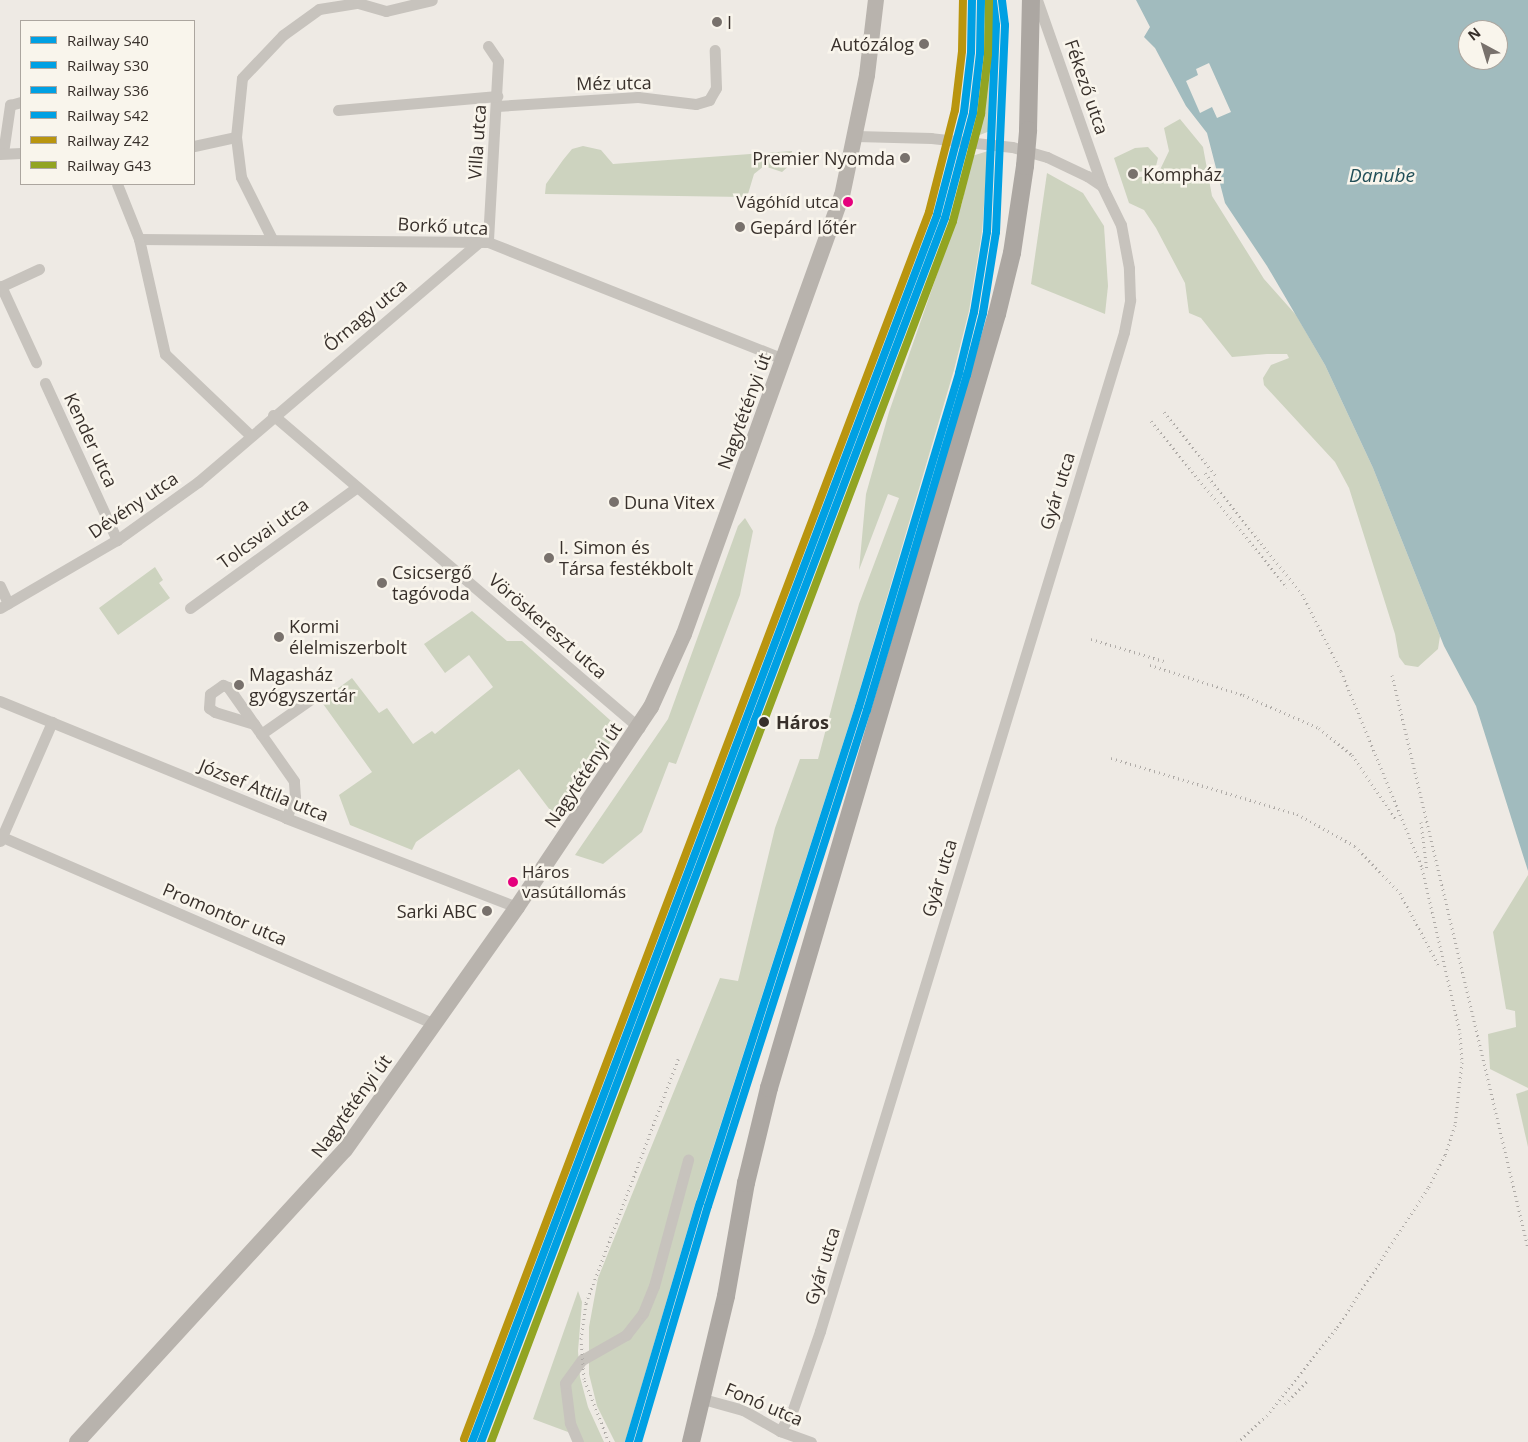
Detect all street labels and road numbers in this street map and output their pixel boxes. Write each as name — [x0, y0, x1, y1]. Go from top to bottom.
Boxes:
street label: Fékező utca — [1061, 37, 1113, 137]
street label: Méz utca — [576, 72, 652, 94]
street label: Villa utca — [464, 104, 490, 180]
street label: Borkő utca — [397, 213, 489, 239]
street label: Őrnagy utca — [319, 274, 411, 356]
street label: Nagytétényi út — [713, 350, 775, 472]
street label: Kender utca — [60, 389, 122, 491]
street label: Gyár utca — [1035, 449, 1079, 533]
street label: Dévény utca — [84, 467, 182, 543]
street label: Tolcsvai utca — [213, 493, 313, 573]
street label: Vöröskereszt utca — [484, 569, 612, 683]
street label: Nagytétényi út — [540, 718, 626, 832]
street label: József Attila utca — [196, 754, 332, 826]
street label: Gyár utca — [917, 836, 961, 920]
street label: Promontor utca — [160, 878, 290, 950]
street label: Nagytétényi út — [306, 1050, 396, 1162]
street label: Gyár utca — [800, 1224, 844, 1308]
street label: Fonó utca — [722, 1378, 806, 1430]

